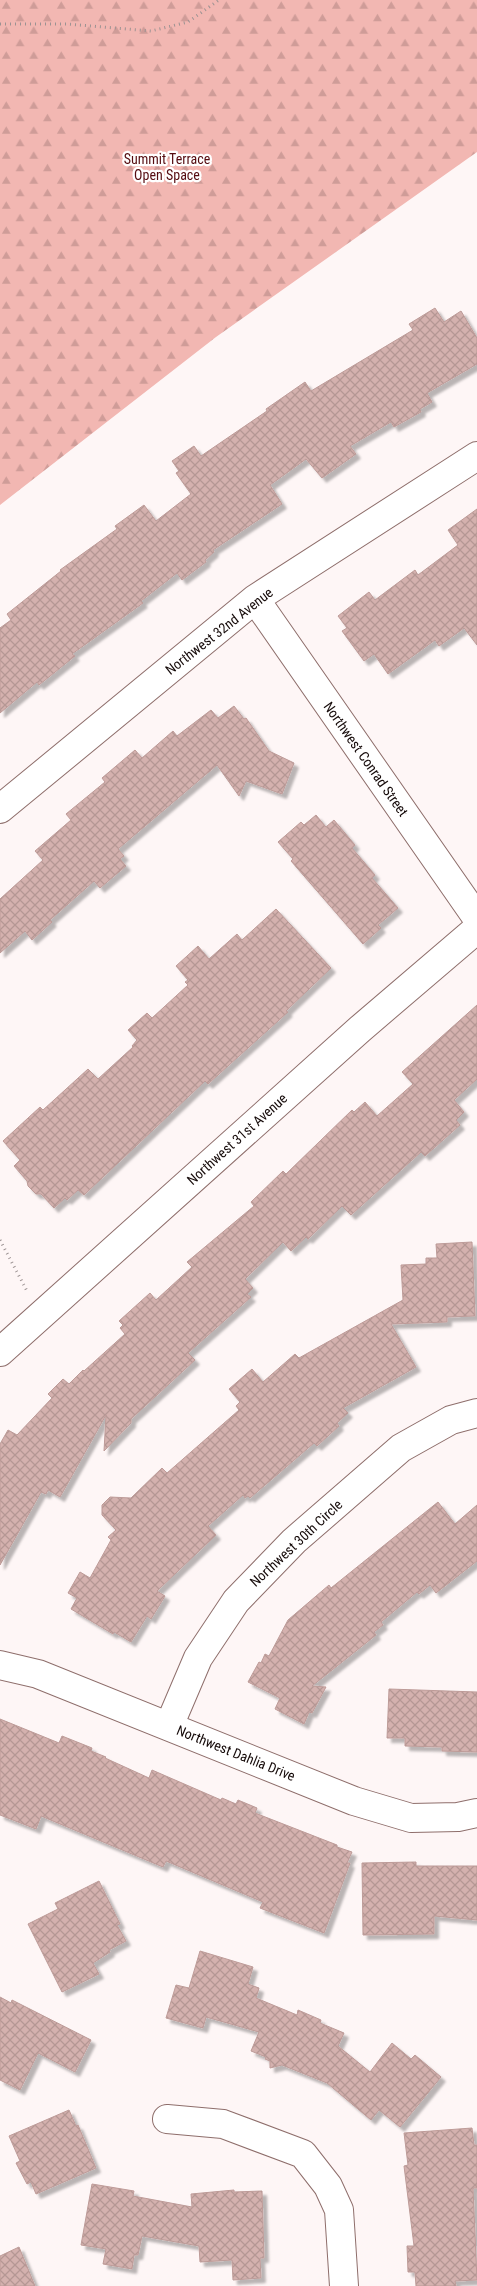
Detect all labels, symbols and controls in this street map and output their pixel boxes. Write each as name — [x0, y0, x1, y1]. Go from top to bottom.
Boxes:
park label: Summit Terrace Open Space — [124, 151, 211, 183]
street label: Northwest 32nd Avenue — [162, 584, 276, 678]
street label: Northwest Conrad Street — [320, 699, 412, 819]
street label: Northwest 31st Avenue — [184, 1090, 290, 1188]
street label: Northwest 30th Circle — [247, 1496, 346, 1590]
street label: Northwest Dahlia Drive — [174, 1722, 298, 1784]

